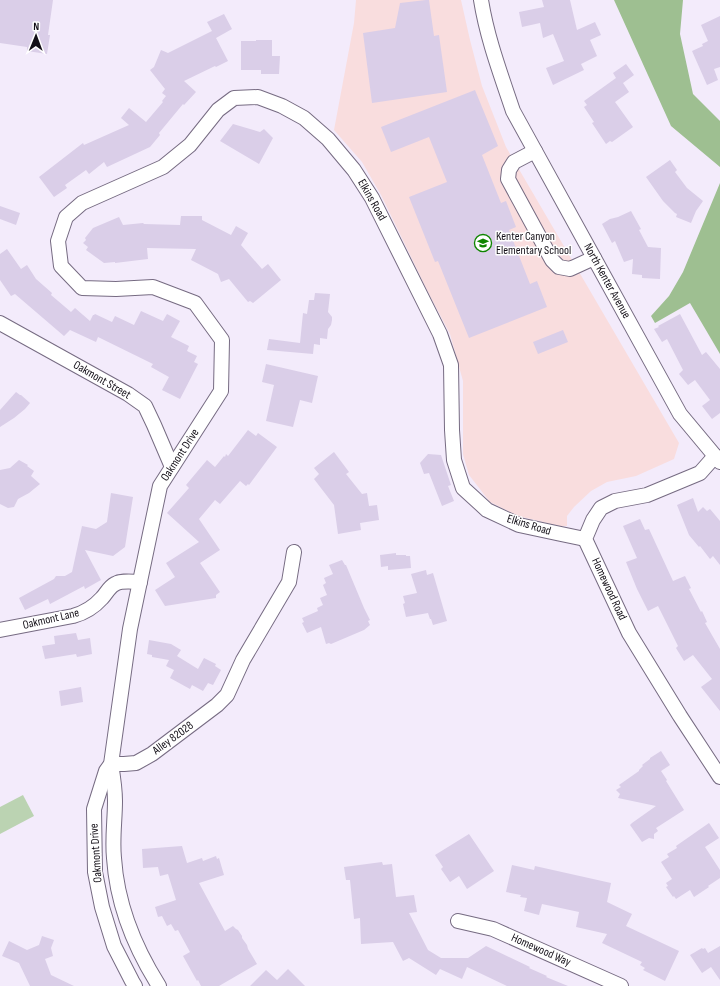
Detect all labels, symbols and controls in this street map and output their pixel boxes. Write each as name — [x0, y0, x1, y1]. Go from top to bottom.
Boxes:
north arrow — [16, 16, 56, 56]
text: N — [33, 20, 39, 33]
street label: Elkins Road — [354, 177, 390, 223]
place label: Kenter Canyon Elementary School — [496, 229, 571, 258]
school or university icon: Kenter Canyon Elementary School — [473, 233, 493, 253]
street label: North Kenter Avenue — [580, 241, 634, 321]
street label: Oakmont Street — [71, 358, 134, 403]
street label: Oakmont Drive — [158, 426, 203, 484]
street label: Elkins Road — [505, 511, 553, 539]
street label: Homewood Road — [588, 555, 630, 623]
street label: Oakmont Lane — [21, 605, 81, 633]
street label: Alley 82028 — [149, 718, 196, 758]
street label: Oakmont Drive — [86, 823, 106, 883]
street label: Homewood Way — [509, 930, 574, 970]

